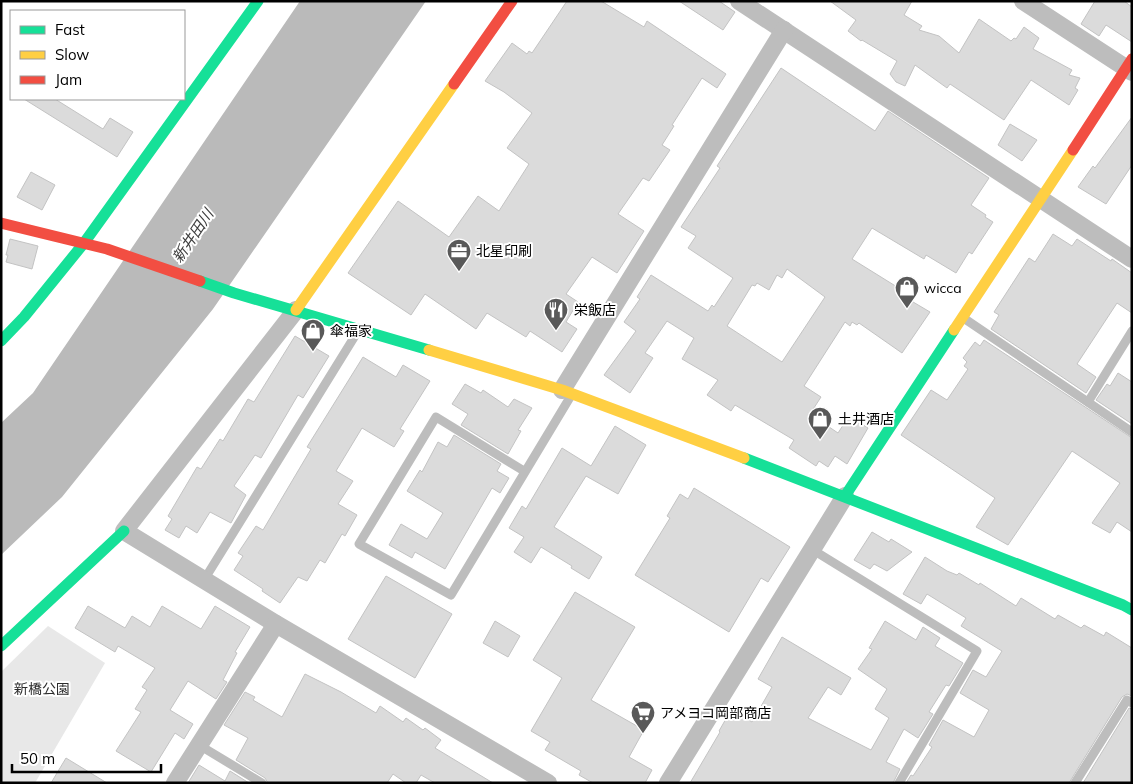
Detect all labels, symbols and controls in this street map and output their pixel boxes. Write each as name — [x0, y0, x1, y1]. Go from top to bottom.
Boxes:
legend — [10, 10, 185, 100]
text: Fast — [55, 20, 85, 39]
text: Slow — [55, 45, 89, 64]
text: Jam — [55, 70, 82, 89]
water label: 新井田川 — [168, 204, 218, 266]
office icon: 北星印刷 — [446, 238, 472, 272]
place label: 北星印刷 — [476, 242, 532, 260]
shop icon: wicca — [894, 275, 920, 309]
place label: wicca — [924, 279, 962, 297]
restaurant icon: 栄飯店 — [543, 297, 569, 331]
place label: 栄飯店 — [574, 301, 616, 319]
shop icon: 傘福家 — [300, 318, 326, 352]
place label: 傘福家 — [330, 322, 372, 340]
shop icon: 土井酒店 — [807, 406, 833, 440]
place label: 土井酒店 — [838, 410, 894, 428]
park label: 新橋公園 — [14, 680, 70, 698]
supermarket icon: アメヨコ岡部商店 — [630, 700, 656, 734]
place label: アメヨコ岡部商店 — [660, 704, 771, 722]
scale bar — [12, 742, 161, 774]
text: 50 m — [20, 749, 55, 768]

